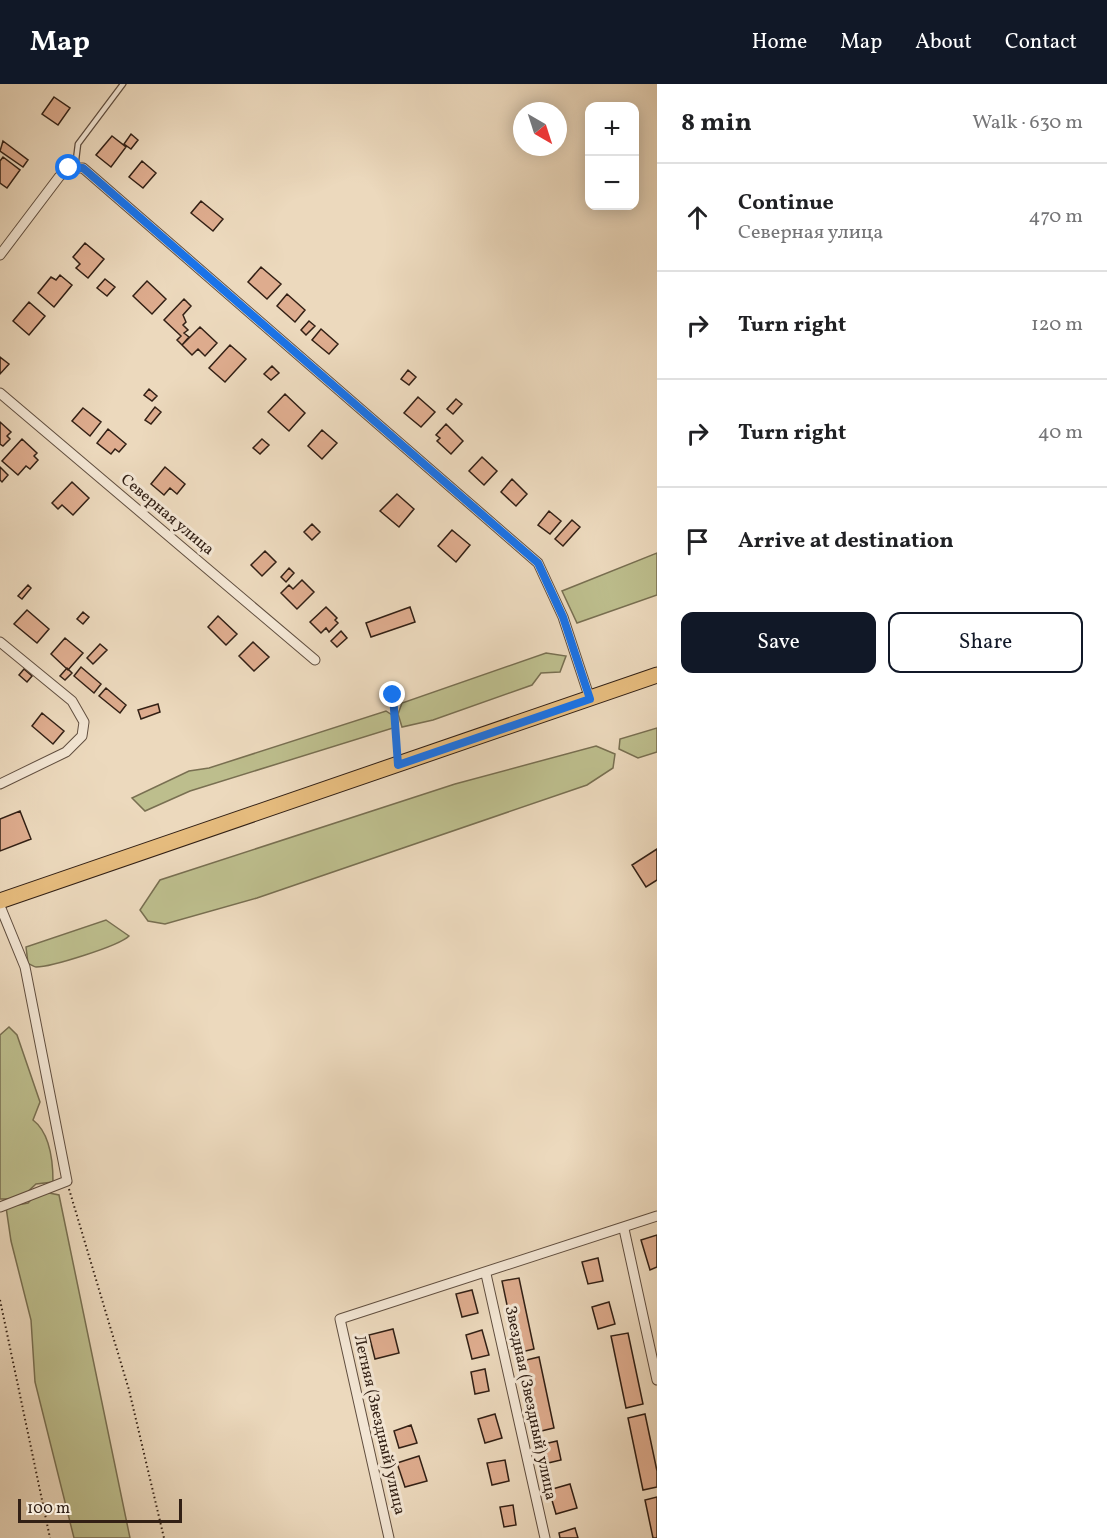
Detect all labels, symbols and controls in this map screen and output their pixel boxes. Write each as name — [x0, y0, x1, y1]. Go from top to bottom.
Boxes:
text: Map — [30, 23, 90, 62]
text: Home — [752, 28, 807, 57]
text: Map — [840, 28, 882, 57]
text: About — [915, 28, 972, 57]
text: Contact — [1005, 28, 1077, 57]
north arrow — [513, 102, 567, 156]
map controls — [585, 102, 639, 210]
button: + — [585, 102, 639, 156]
text: 8 min — [681, 105, 752, 141]
text: Walk · 630 m — [972, 109, 1083, 137]
route start — [55, 154, 81, 180]
button: − — [585, 156, 639, 210]
text: Continue — [738, 188, 834, 219]
icon: ahead — [681, 201, 714, 234]
text: 470 m — [1028, 203, 1083, 231]
text: Северная улица — [738, 219, 883, 247]
icon: right — [681, 309, 714, 342]
text: Turn right — [738, 310, 846, 341]
text: 120 m — [1031, 311, 1083, 339]
icon: right — [681, 417, 714, 450]
text: Turn right — [738, 418, 846, 449]
text: 40 m — [1038, 419, 1083, 447]
street label: Северная улица — [115, 469, 219, 561]
icon: arrive — [681, 525, 714, 558]
text: Arrive at destination — [738, 526, 954, 557]
button: Save — [681, 612, 876, 673]
button: Share — [888, 612, 1083, 673]
route end — [379, 681, 405, 707]
street label: Звездная (Звездный) улица — [499, 1304, 561, 1502]
street label: Летняя (Звездный) улица — [348, 1333, 410, 1517]
scale bar — [18, 1496, 182, 1524]
text: 100 m — [27, 1498, 70, 1520]

